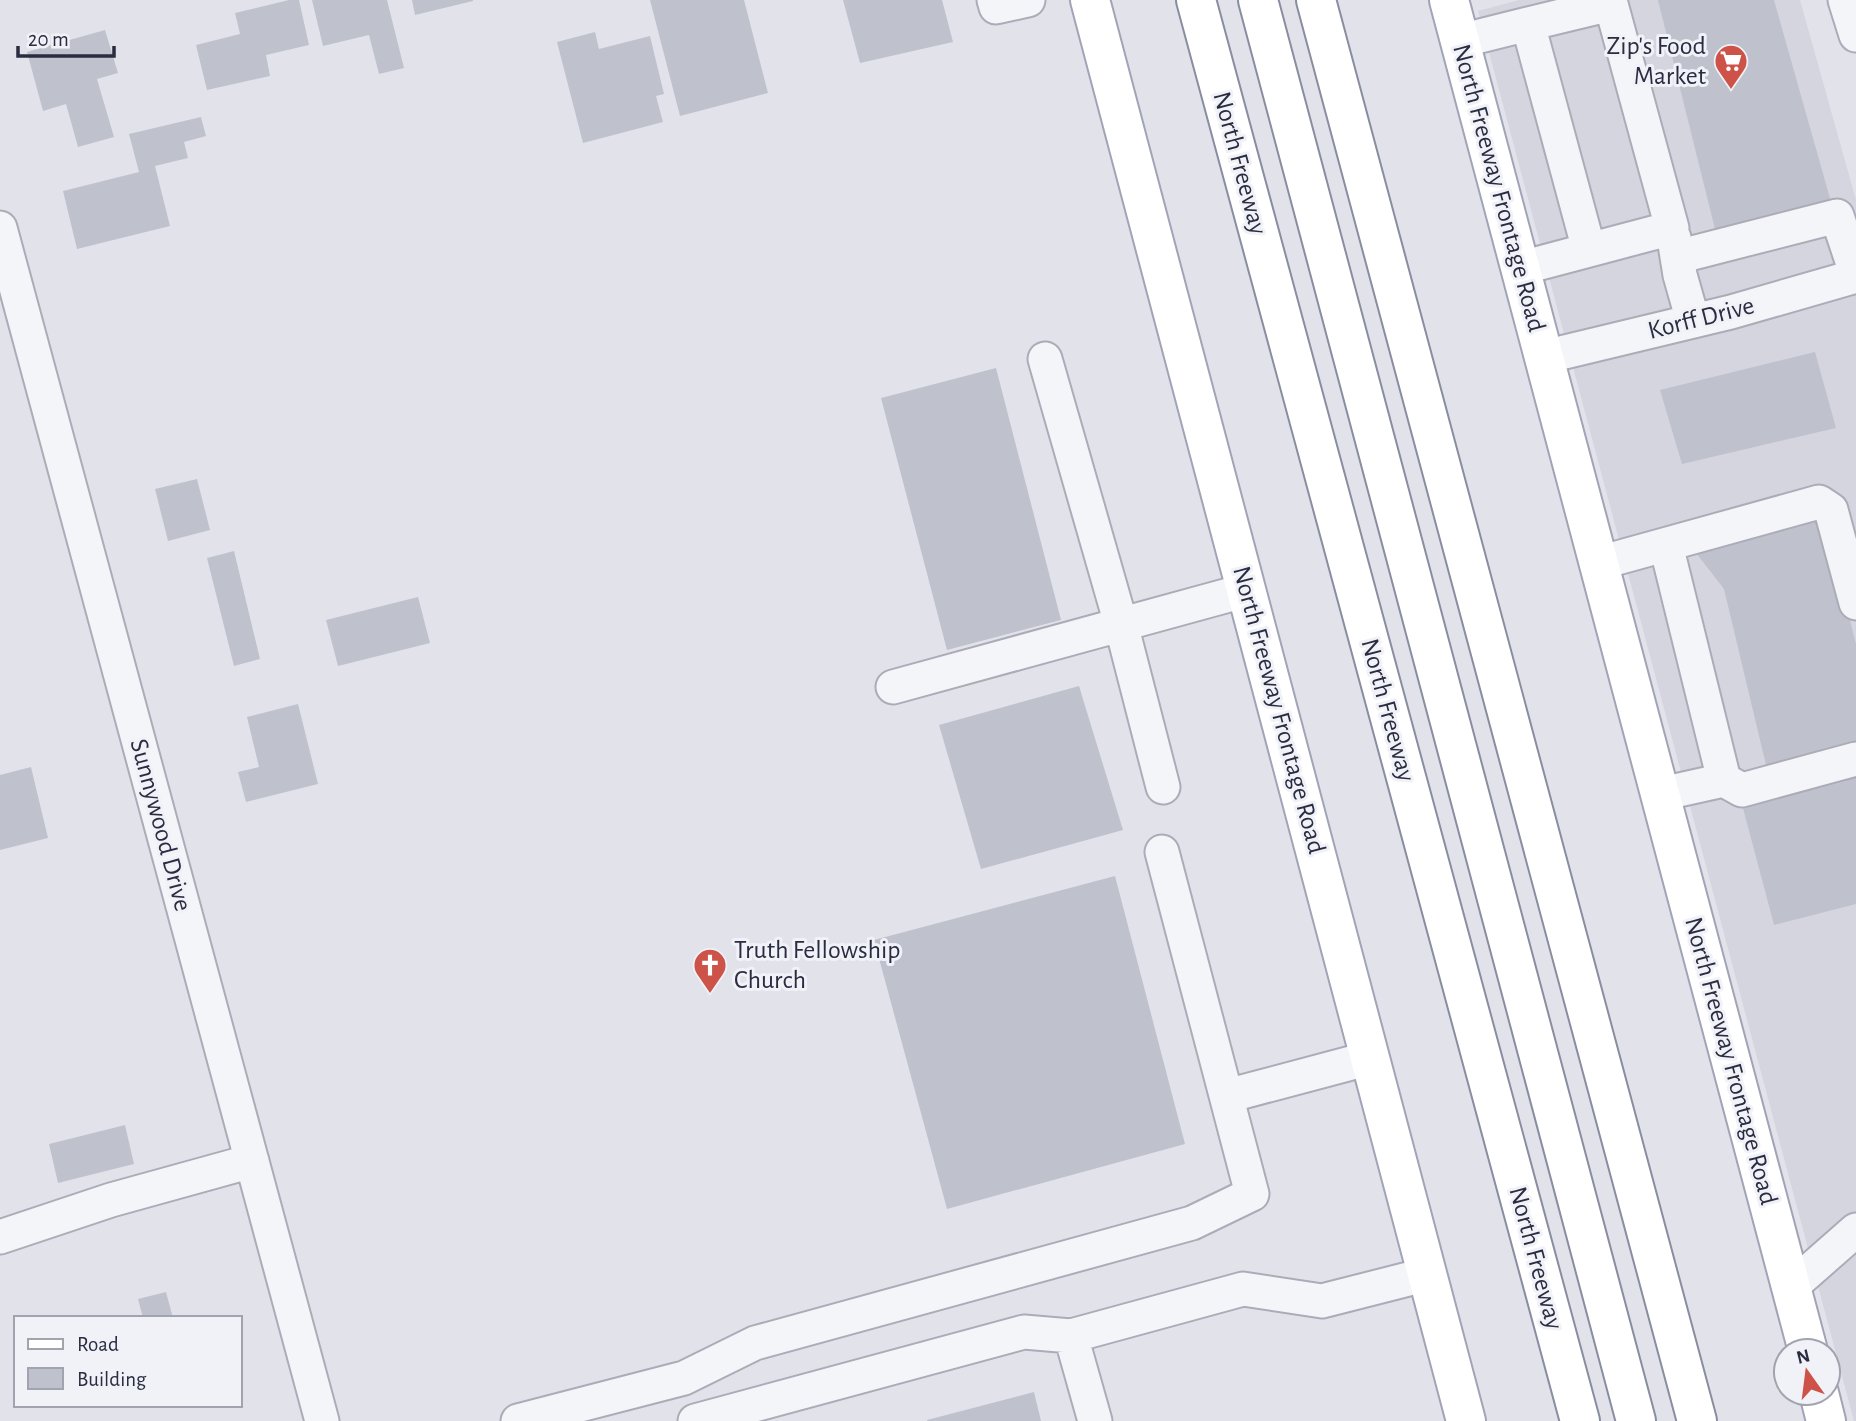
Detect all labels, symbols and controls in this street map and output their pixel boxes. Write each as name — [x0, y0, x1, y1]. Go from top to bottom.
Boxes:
scale bar — [18, 14, 114, 58]
text: 20 m — [28, 29, 69, 50]
place label: Zip's Food Market — [1607, 33, 1706, 89]
street label: North Freeway Frontage Road — [1448, 41, 1550, 335]
supermarket icon: Zip's Food Market — [1712, 42, 1750, 91]
street label: North Freeway — [1208, 89, 1272, 237]
street label: Korff Drive — [1645, 292, 1757, 344]
street label: North Freeway Frontage Road — [1228, 563, 1330, 857]
street label: North Freeway — [1356, 636, 1420, 784]
street label: Sunnywood Drive — [126, 736, 196, 914]
street label: North Freeway Frontage Road — [1680, 914, 1782, 1208]
place label: Truth Fellowship Church — [734, 937, 901, 993]
church icon: Truth Fellowship Church — [691, 946, 729, 995]
street label: North Freeway — [1504, 1184, 1568, 1332]
legend — [14, 1316, 242, 1407]
text: Road — [77, 1334, 119, 1355]
north arrow — [1772, 1337, 1842, 1407]
text: N — [1795, 1346, 1812, 1368]
text: Building — [77, 1369, 147, 1390]

